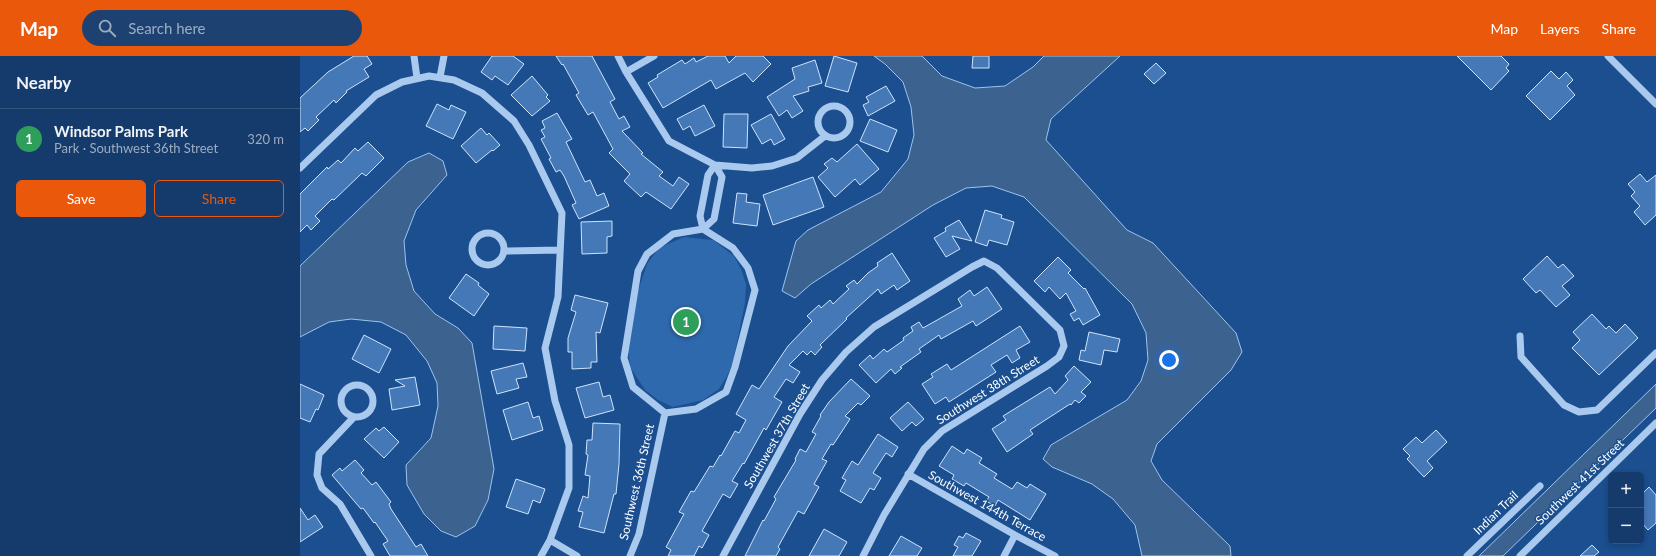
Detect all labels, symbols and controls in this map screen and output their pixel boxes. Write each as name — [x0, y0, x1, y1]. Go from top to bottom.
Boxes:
search box — [82, 10, 362, 46]
text: Map — [20, 17, 58, 40]
icon: search — [96, 17, 118, 39]
text: Search here — [128, 19, 206, 37]
text: Map — [1490, 20, 1518, 37]
text: Layers — [1540, 20, 1580, 37]
text: Share — [1602, 20, 1636, 37]
text: Nearby — [16, 72, 71, 93]
text: Windsor Palms Park — [54, 122, 188, 140]
text: 1 — [25, 131, 33, 147]
text: 320 m — [247, 131, 284, 147]
text: Park · Southwest 36th Street — [54, 140, 218, 156]
button: Save — [16, 180, 146, 217]
button: Share — [154, 180, 284, 217]
pin: 1 — [673, 307, 699, 337]
your location — [1159, 350, 1179, 370]
street label: Southwest 38th Street — [933, 351, 1043, 427]
street label: Southwest 37th Street — [740, 380, 813, 491]
street label: Southwest 36th Street — [616, 422, 657, 541]
street label: Southwest 41st Street — [1532, 435, 1628, 528]
street label: Southwest 144th Terrace — [926, 467, 1049, 544]
map controls — [1608, 472, 1644, 544]
button: + — [1608, 472, 1644, 508]
street label: Indian Trail — [1470, 488, 1521, 538]
button: − — [1608, 508, 1644, 544]

